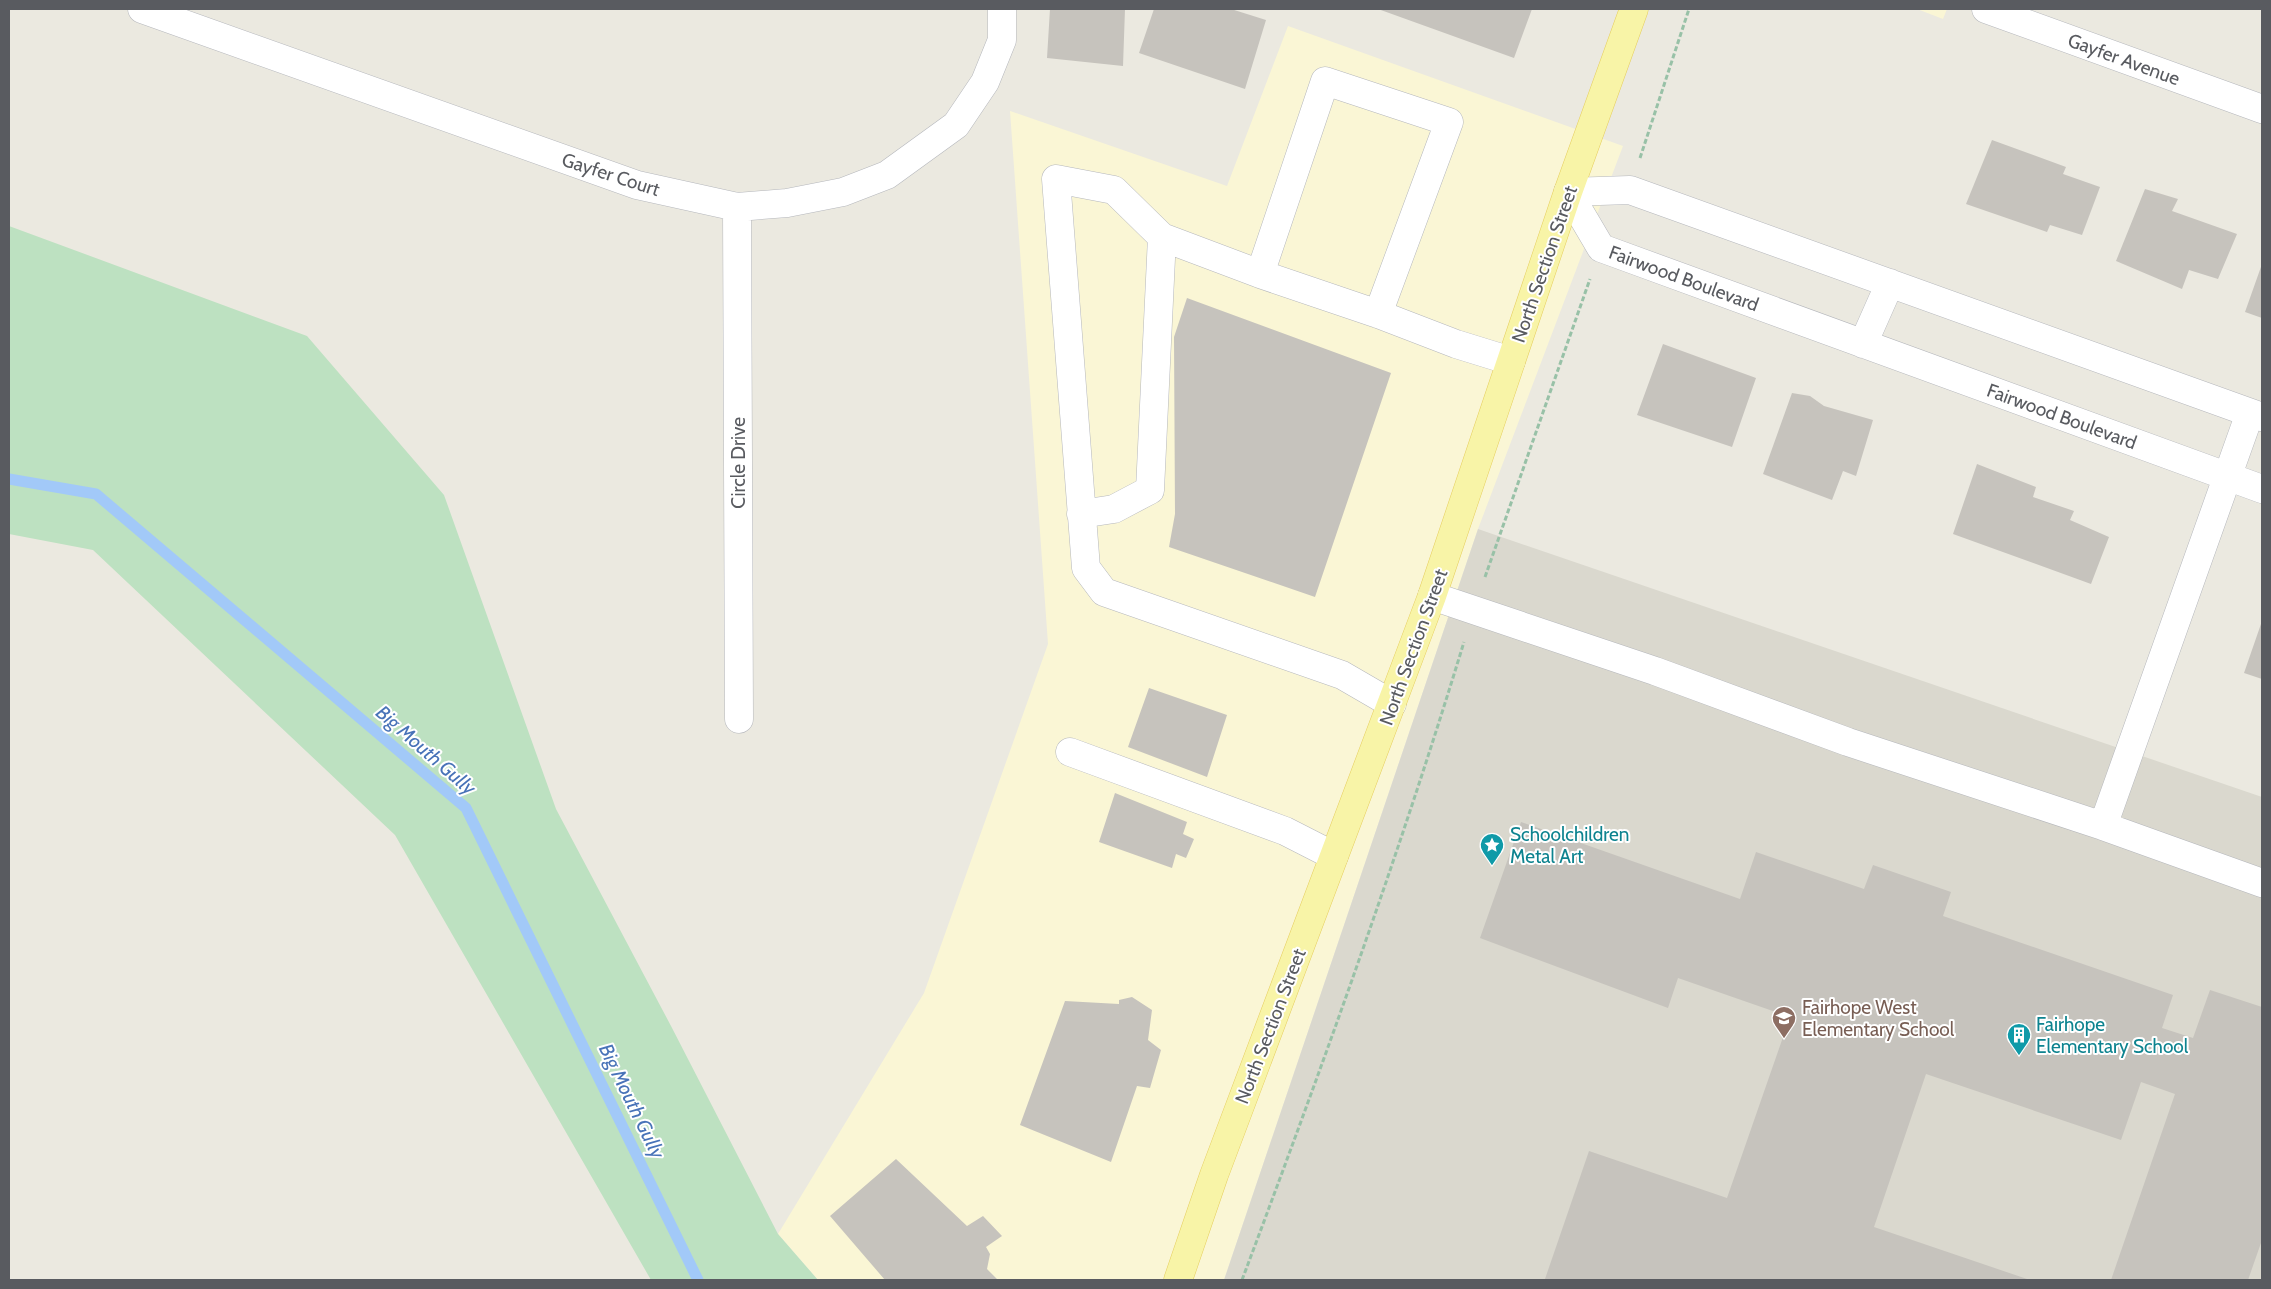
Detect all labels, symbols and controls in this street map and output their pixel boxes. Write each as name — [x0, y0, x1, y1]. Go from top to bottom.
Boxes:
street label: Gayfer Avenue — [2065, 29, 2183, 90]
street label: Gayfer Court — [559, 148, 663, 201]
street label: North Section Street — [1507, 182, 1582, 346]
street label: Fairwood Boulevard — [1606, 241, 1762, 316]
street label: Fairwood Boulevard — [1984, 379, 2140, 454]
street label: Circle Drive — [727, 417, 750, 509]
street label: North Section Street — [1375, 565, 1453, 728]
water label: Big Mouth Gully — [371, 700, 481, 800]
place label: Schoolchildren Metal Art — [1510, 823, 1629, 868]
place icon: Schoolchildren Metal Art — [1479, 832, 1505, 866]
street label: North Section Street — [1230, 945, 1311, 1107]
place label: Fairhope West Elementary School — [1802, 996, 1955, 1041]
school or university icon: Fairhope West Elementary School — [1771, 1005, 1797, 1039]
place label: Fairhope Elementary School — [2036, 1013, 2189, 1058]
building icon: Fairhope Elementary School — [2006, 1022, 2032, 1056]
water label: Big Mouth Gully — [594, 1040, 670, 1163]

